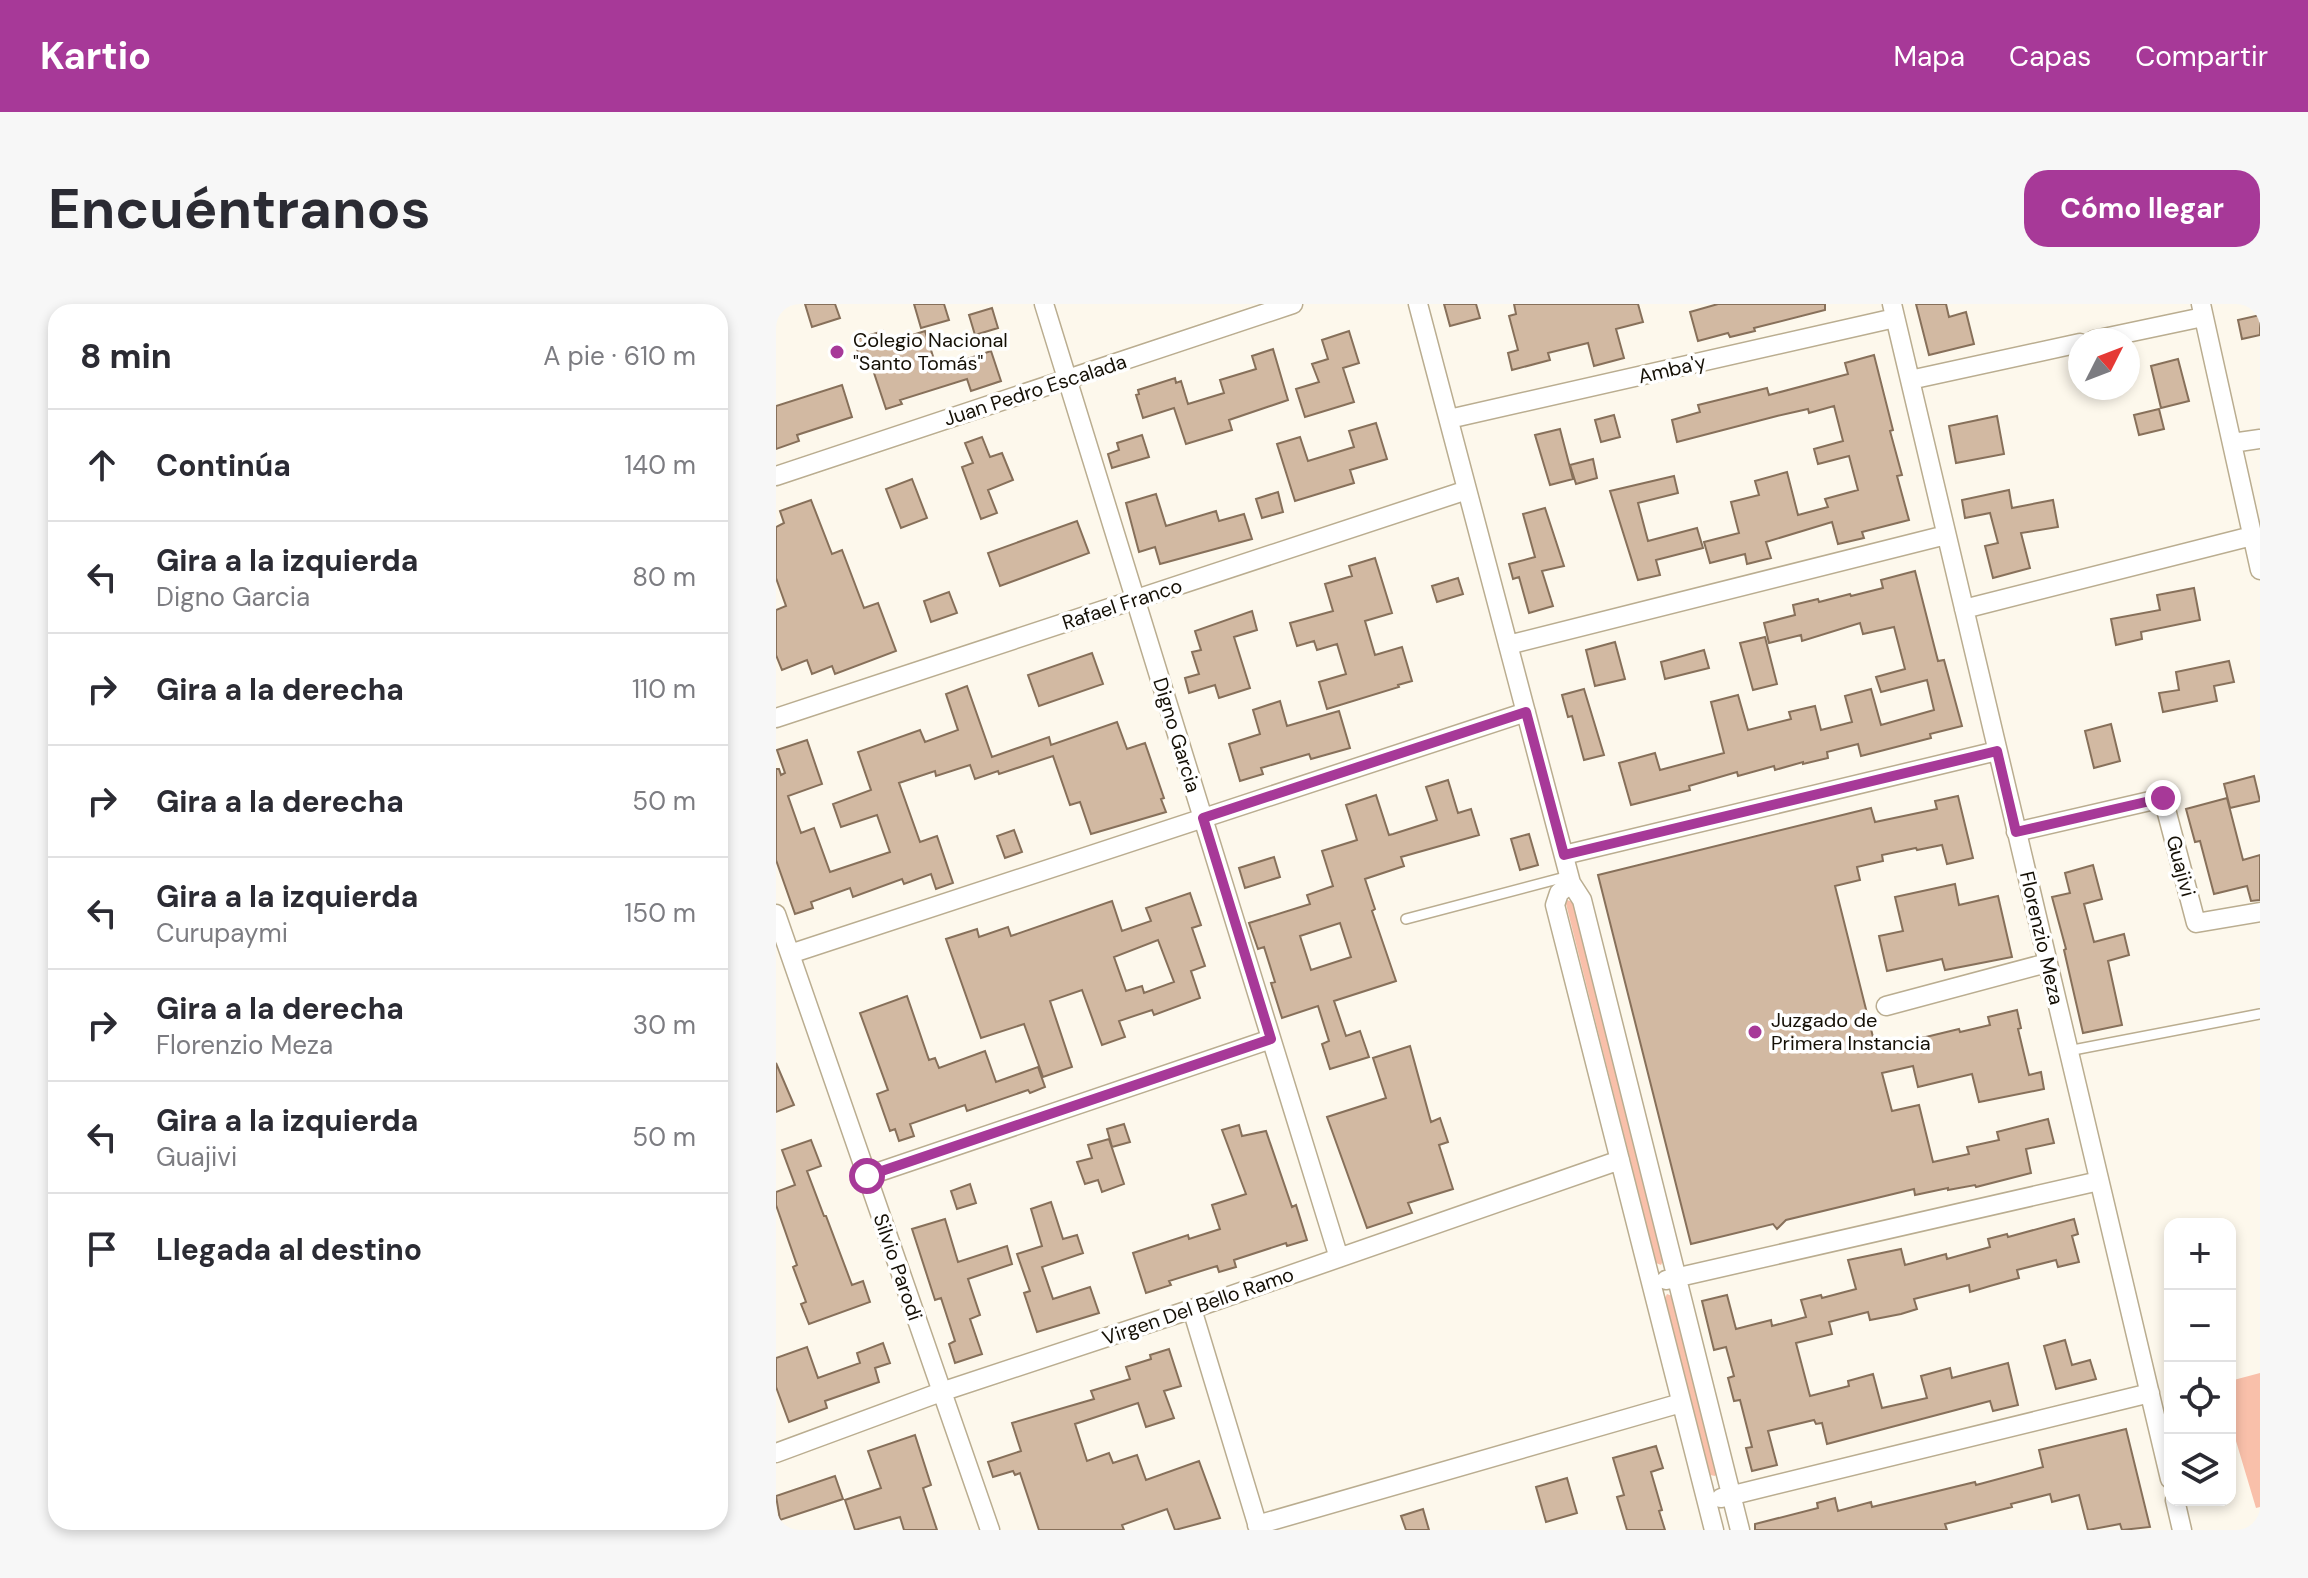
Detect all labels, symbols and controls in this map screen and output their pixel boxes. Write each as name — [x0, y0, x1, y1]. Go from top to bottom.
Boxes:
text: Kartio — [40, 31, 151, 81]
text: Mapa — [1894, 38, 1965, 75]
text: Capas — [2009, 38, 2091, 75]
text: Compartir — [2135, 38, 2268, 75]
button: Cómo llegar — [2024, 170, 2260, 247]
text: Encuéntranos — [48, 172, 430, 245]
place label: Colegio Nacional "Santo Tomás" — [853, 327, 1008, 376]
north arrow — [2068, 328, 2140, 400]
text: 8 min — [80, 334, 172, 379]
text: A pie · 610 m — [543, 339, 696, 373]
marker: Colegio Nacional "Santo Tomás" — [828, 343, 846, 361]
street label: Juan Pedro Escalada — [940, 348, 1130, 432]
street label: Amba'y — [1636, 349, 1708, 389]
icon: ahead — [80, 443, 124, 487]
text: Continúa — [156, 446, 291, 485]
text: 140 m — [624, 448, 696, 482]
text: Gira a la izquierda — [156, 541, 418, 580]
icon: left — [80, 555, 124, 599]
text: 80 m — [632, 560, 696, 594]
street label: Rafael Franco — [1059, 572, 1185, 636]
text: Digno Garcia — [156, 580, 310, 614]
icon: right — [80, 667, 124, 711]
text: Gira a la derecha — [156, 670, 404, 709]
text: 110 m — [632, 672, 696, 706]
street label: Digno Garcia — [1147, 675, 1207, 795]
icon: right — [80, 779, 124, 823]
route end — [2145, 780, 2181, 816]
text: Gira a la derecha — [156, 782, 404, 821]
text: 50 m — [632, 784, 696, 818]
street label: Guajivi — [2160, 832, 2202, 900]
street label: Florenzio Meza — [2014, 869, 2070, 1007]
text: Gira a la izquierda — [156, 877, 418, 916]
icon: left — [80, 891, 124, 935]
text: 150 m — [624, 896, 696, 930]
text: Curupaymi — [156, 916, 288, 950]
text: Gira a la derecha — [156, 989, 404, 1028]
icon: right — [80, 1003, 124, 1047]
place label: Juzgado de Primera Instancia — [1771, 1007, 1931, 1056]
text: 30 m — [633, 1008, 696, 1042]
marker: Juzgado de Primera Instancia — [1746, 1023, 1764, 1041]
text: Florenzio Meza — [156, 1028, 333, 1062]
text: Gira a la izquierda — [156, 1101, 418, 1140]
icon: left — [80, 1115, 124, 1159]
text: 50 m — [632, 1120, 696, 1154]
text: Guajivi — [156, 1140, 237, 1174]
route start — [849, 1158, 885, 1194]
street label: Silvio Parodi — [868, 1210, 928, 1324]
map controls — [2164, 1218, 2236, 1506]
button: + — [2164, 1218, 2236, 1290]
icon: arrive — [80, 1227, 124, 1271]
text: Llegada al destino — [156, 1230, 422, 1269]
street label: Virgen Del Bello Ramo — [1099, 1261, 1297, 1351]
button: − — [2164, 1290, 2236, 1362]
button: locate — [2164, 1362, 2236, 1434]
button: layers — [2164, 1434, 2236, 1506]

